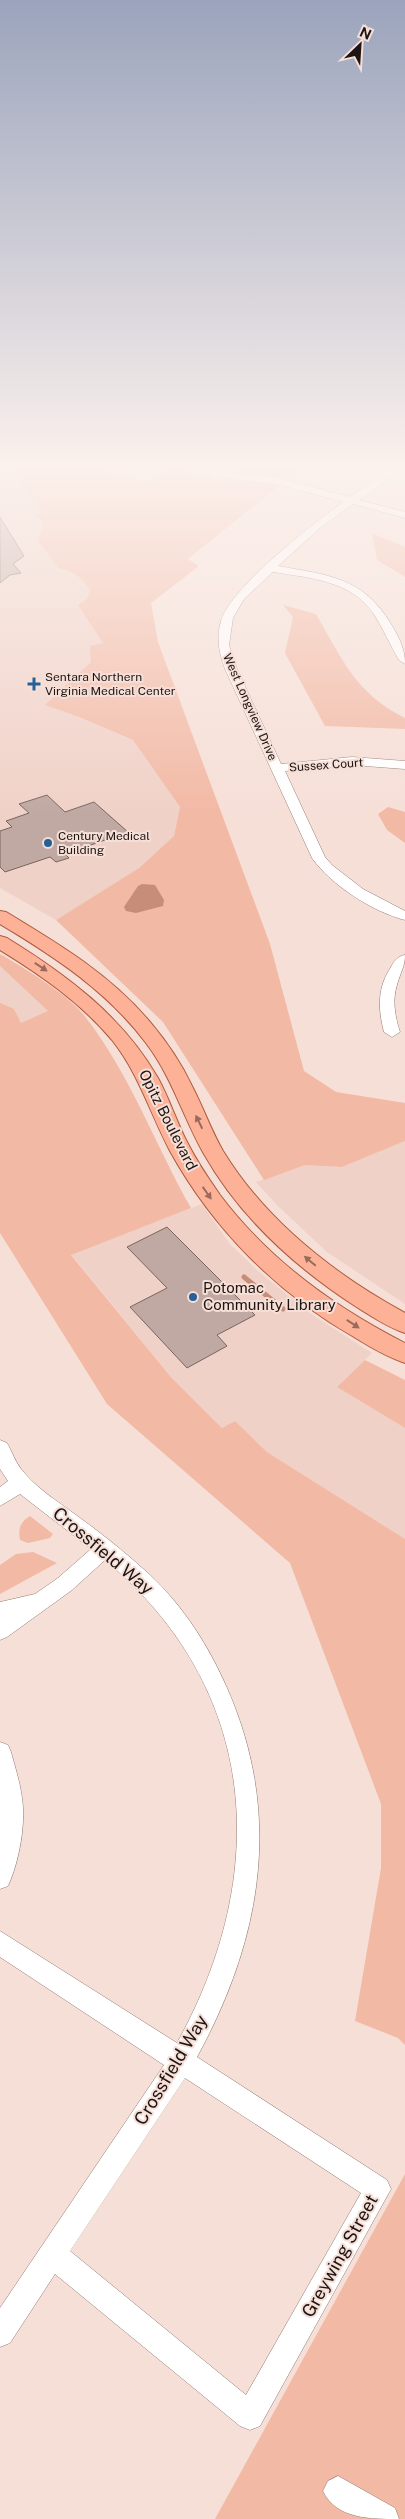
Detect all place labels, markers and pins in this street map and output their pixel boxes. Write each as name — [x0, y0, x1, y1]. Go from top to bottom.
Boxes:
place label: Sentara Northern Virginia Medical Center — [45, 670, 176, 698]
marker: Sentara Northern Virginia Medical Center — [27, 677, 41, 691]
place label: Century Medical Building — [58, 829, 150, 857]
marker: Century Medical Building — [42, 837, 54, 849]
place label: Potomac Community Library — [203, 1279, 336, 1313]
marker: Potomac Community Library — [187, 1291, 199, 1303]

